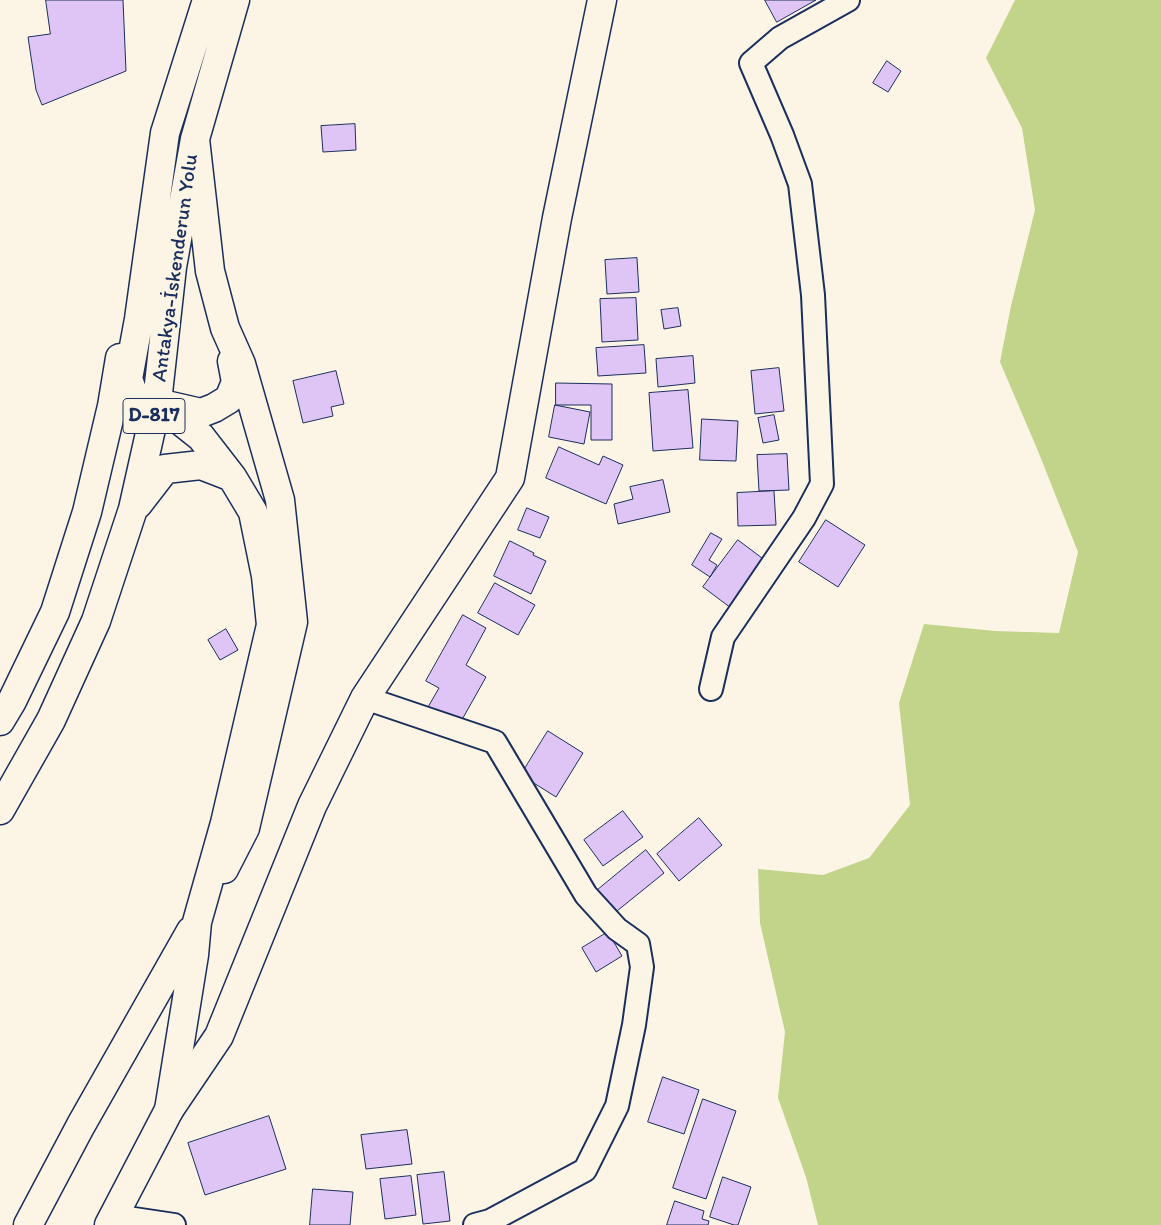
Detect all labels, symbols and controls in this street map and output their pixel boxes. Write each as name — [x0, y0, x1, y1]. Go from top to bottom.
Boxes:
street label: Antakya-İskenderun Yolu — [148, 152, 204, 384]
road number: D-817 — [123, 398, 185, 434]

